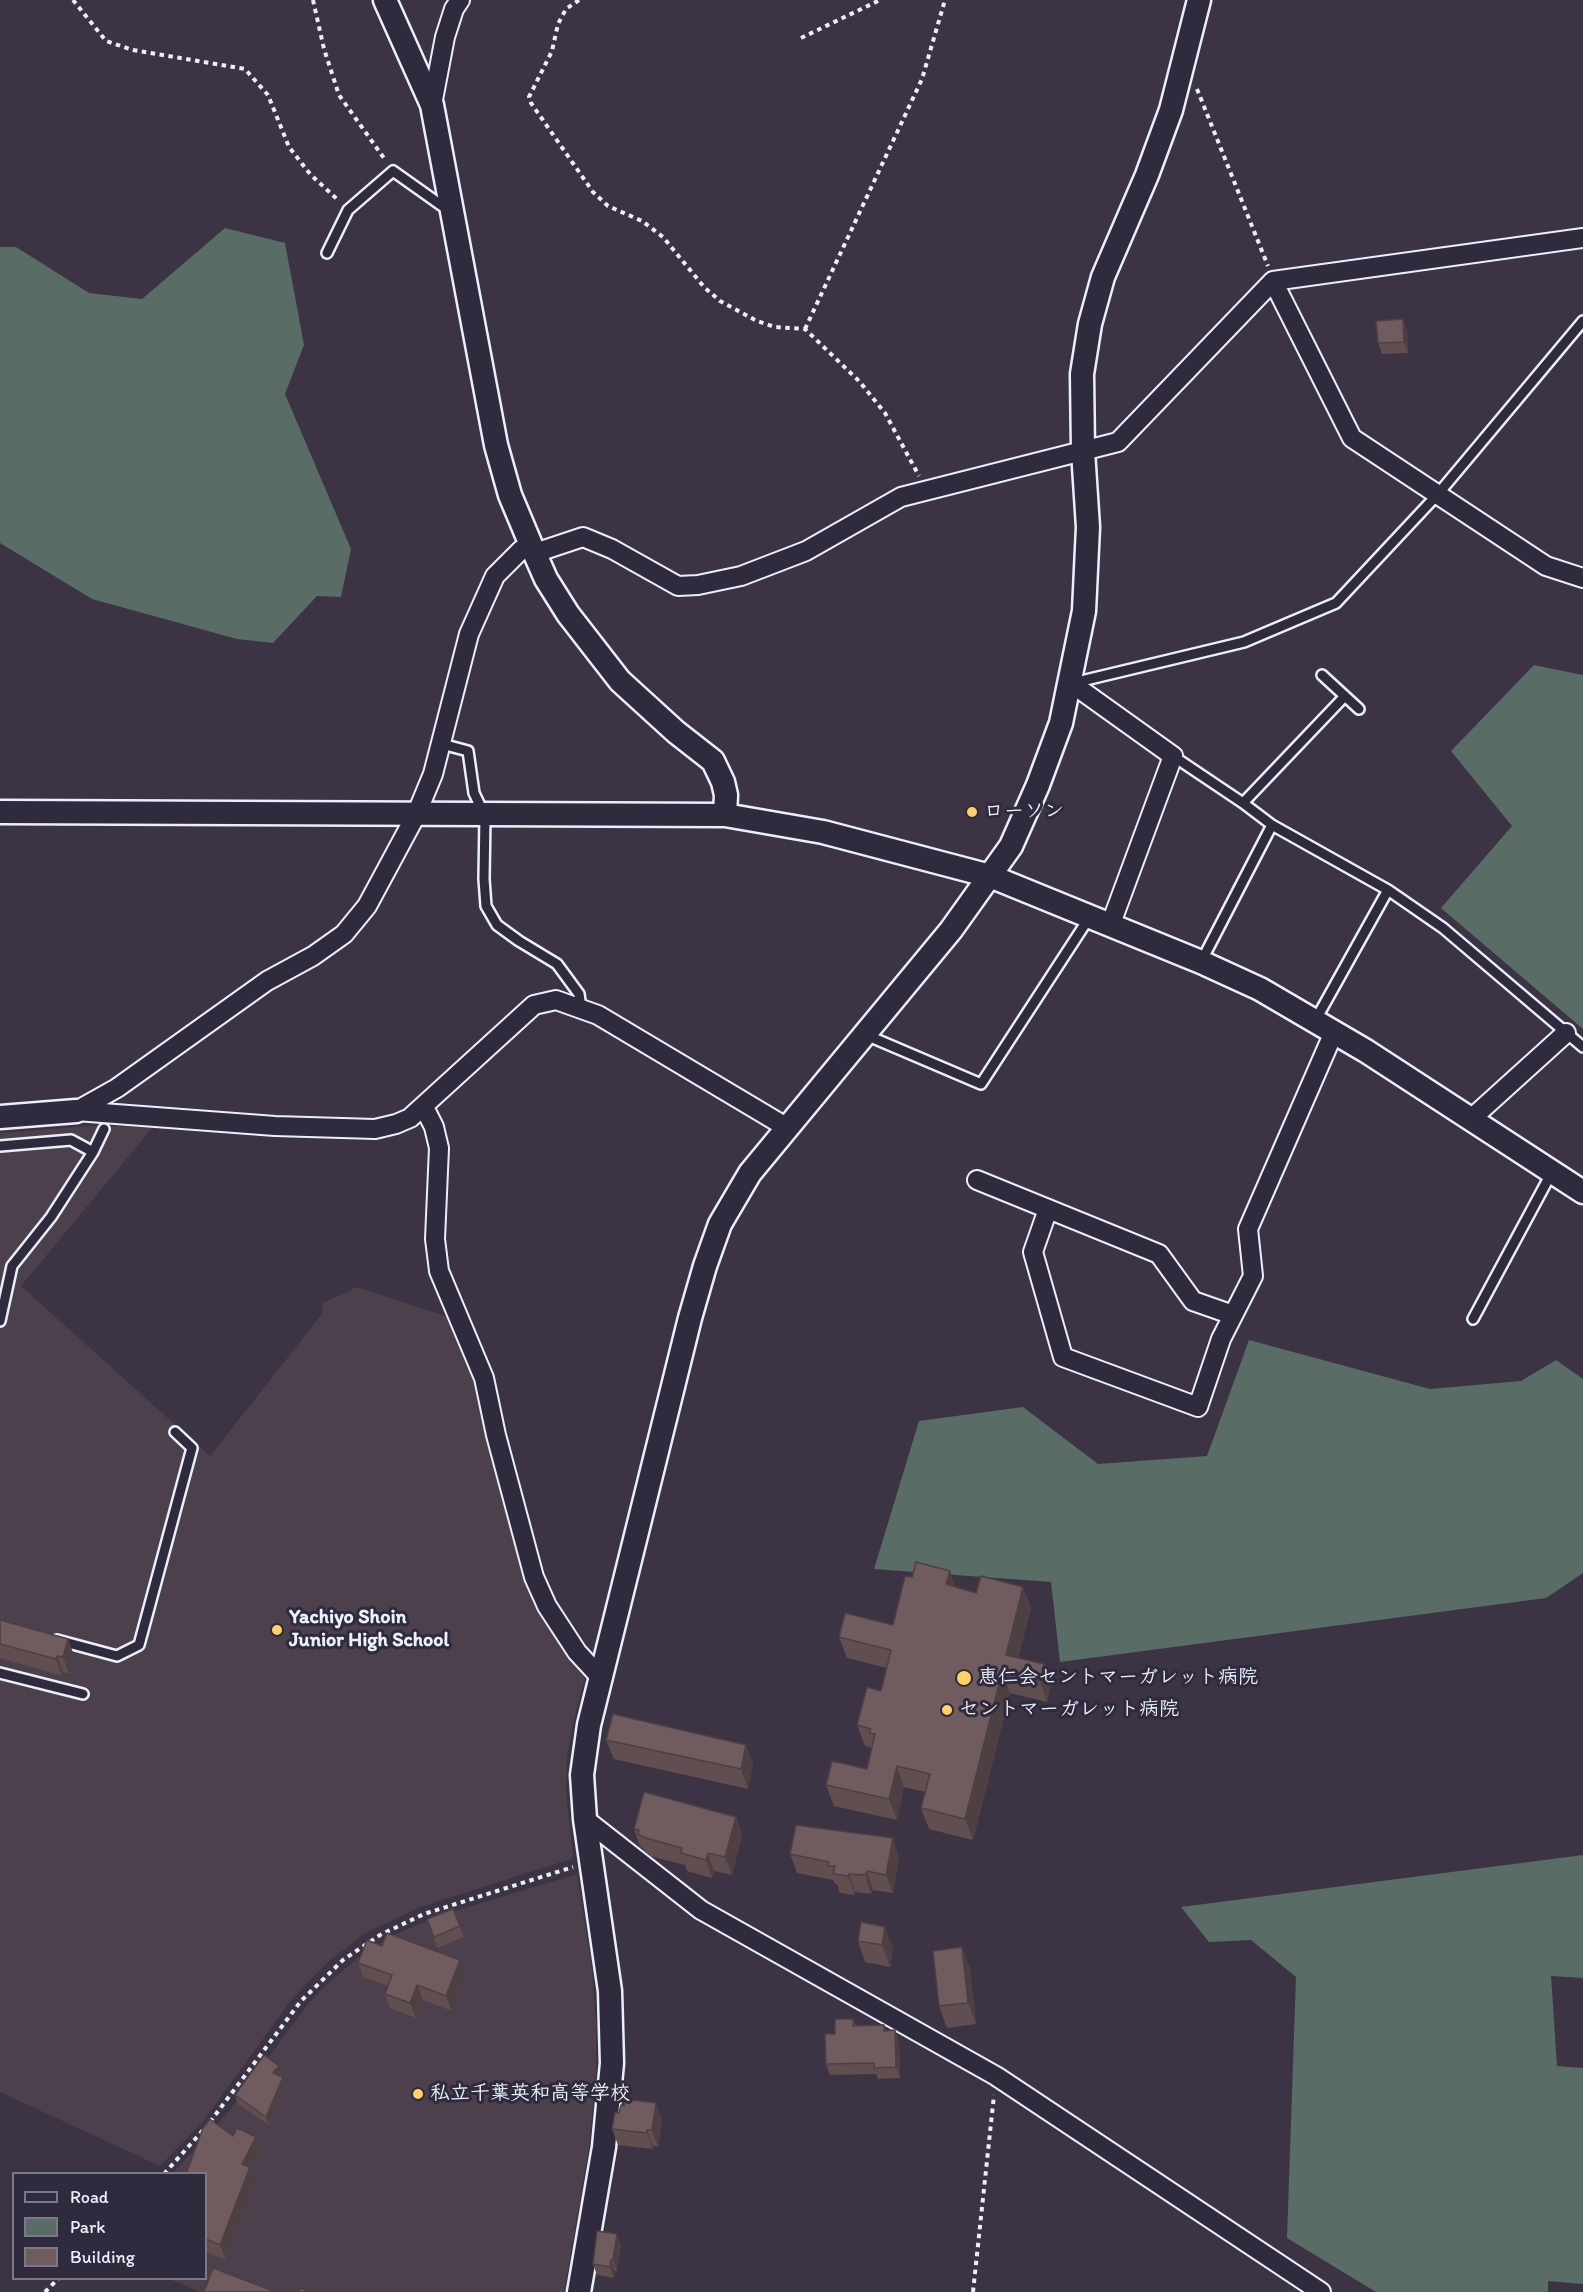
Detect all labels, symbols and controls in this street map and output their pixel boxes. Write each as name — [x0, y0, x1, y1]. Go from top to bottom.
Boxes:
place label: ローソン — [984, 800, 1064, 824]
marker: ローソン — [965, 805, 979, 819]
place label: Yachiyo Shoin Junior High School — [289, 1606, 449, 1653]
marker: Yachiyo Shoin Junior High School — [270, 1623, 284, 1637]
place label: 恵仁会セントマーガレット病院 — [978, 1666, 1258, 1690]
marker: 恵仁会セントマーガレット病院 — [955, 1669, 973, 1687]
place label: セントマーガレット病院 — [959, 1698, 1179, 1722]
marker: セントマーガレット病院 — [940, 1703, 954, 1717]
place label: 私立千葉英和高等学校 — [430, 2082, 630, 2106]
marker: 私立千葉英和高等学校 — [411, 2087, 425, 2101]
legend — [12, 2172, 207, 2280]
text: Road — [70, 2186, 109, 2208]
text: Park — [70, 2216, 105, 2238]
text: Building — [70, 2246, 135, 2268]

